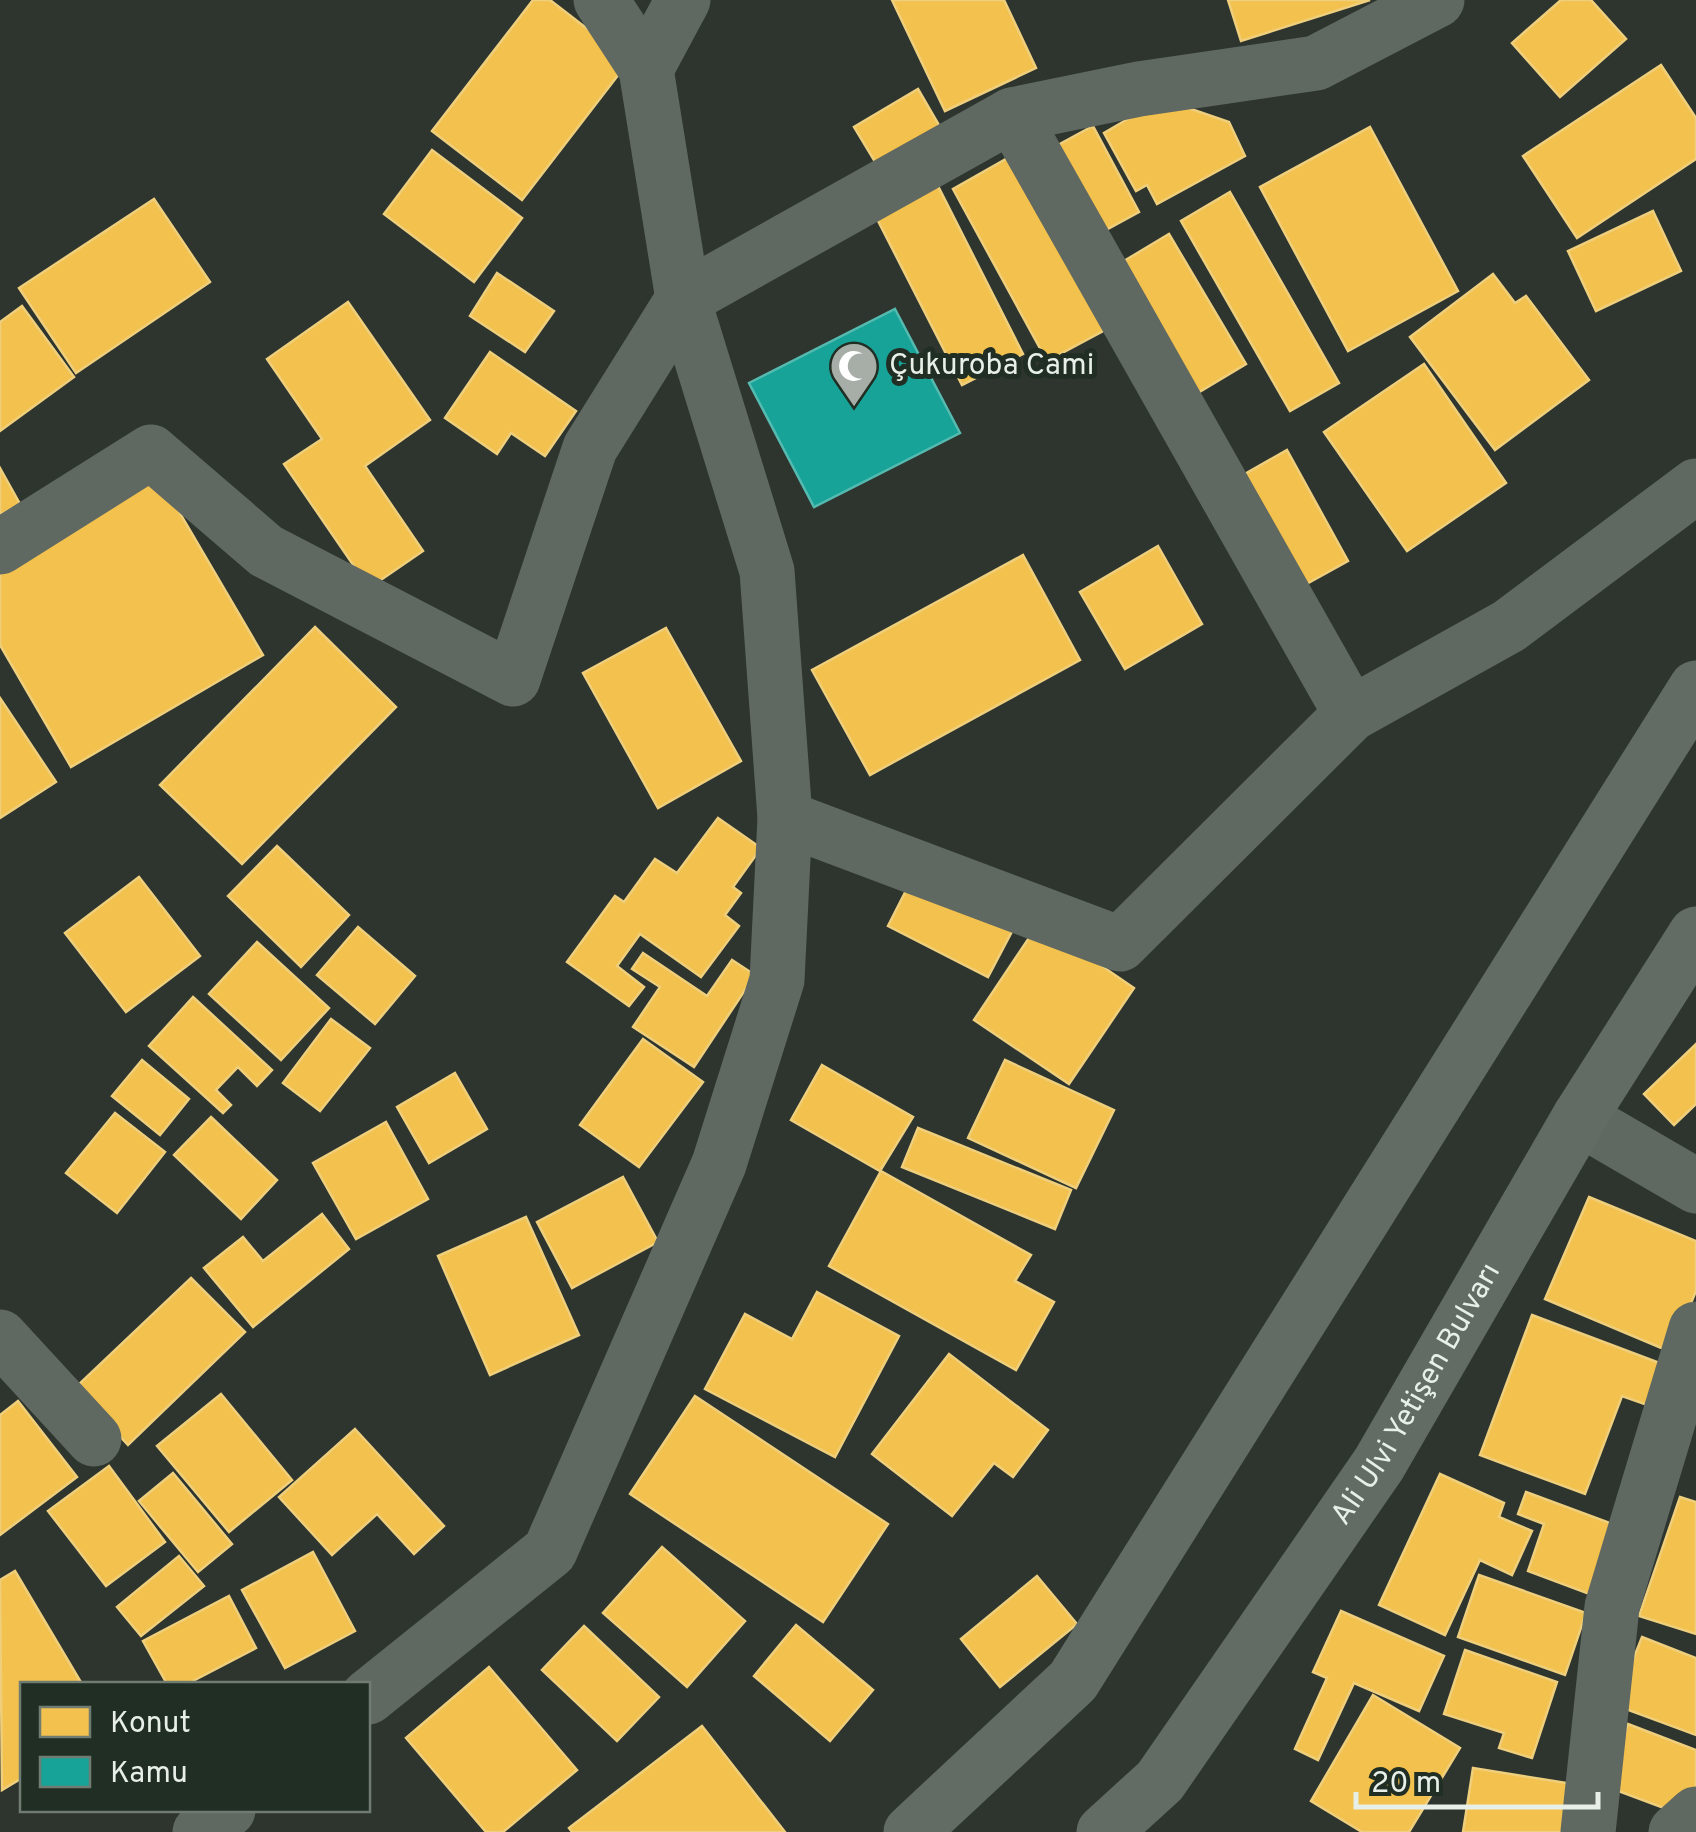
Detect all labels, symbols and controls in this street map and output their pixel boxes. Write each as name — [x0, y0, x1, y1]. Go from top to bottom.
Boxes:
mosque icon: Çukuroba Cami — [828, 340, 880, 408]
place label: Çukuroba Cami — [889, 348, 1094, 385]
street label: Ali Ulvi Yetişen Bulvarı — [1323, 1257, 1510, 1533]
legend — [20, 1682, 370, 1812]
text: Konut — [110, 1706, 191, 1743]
scale bar — [1356, 1747, 1598, 1809]
text: Kamu — [110, 1756, 188, 1793]
text: 20 m — [1371, 1766, 1441, 1803]

